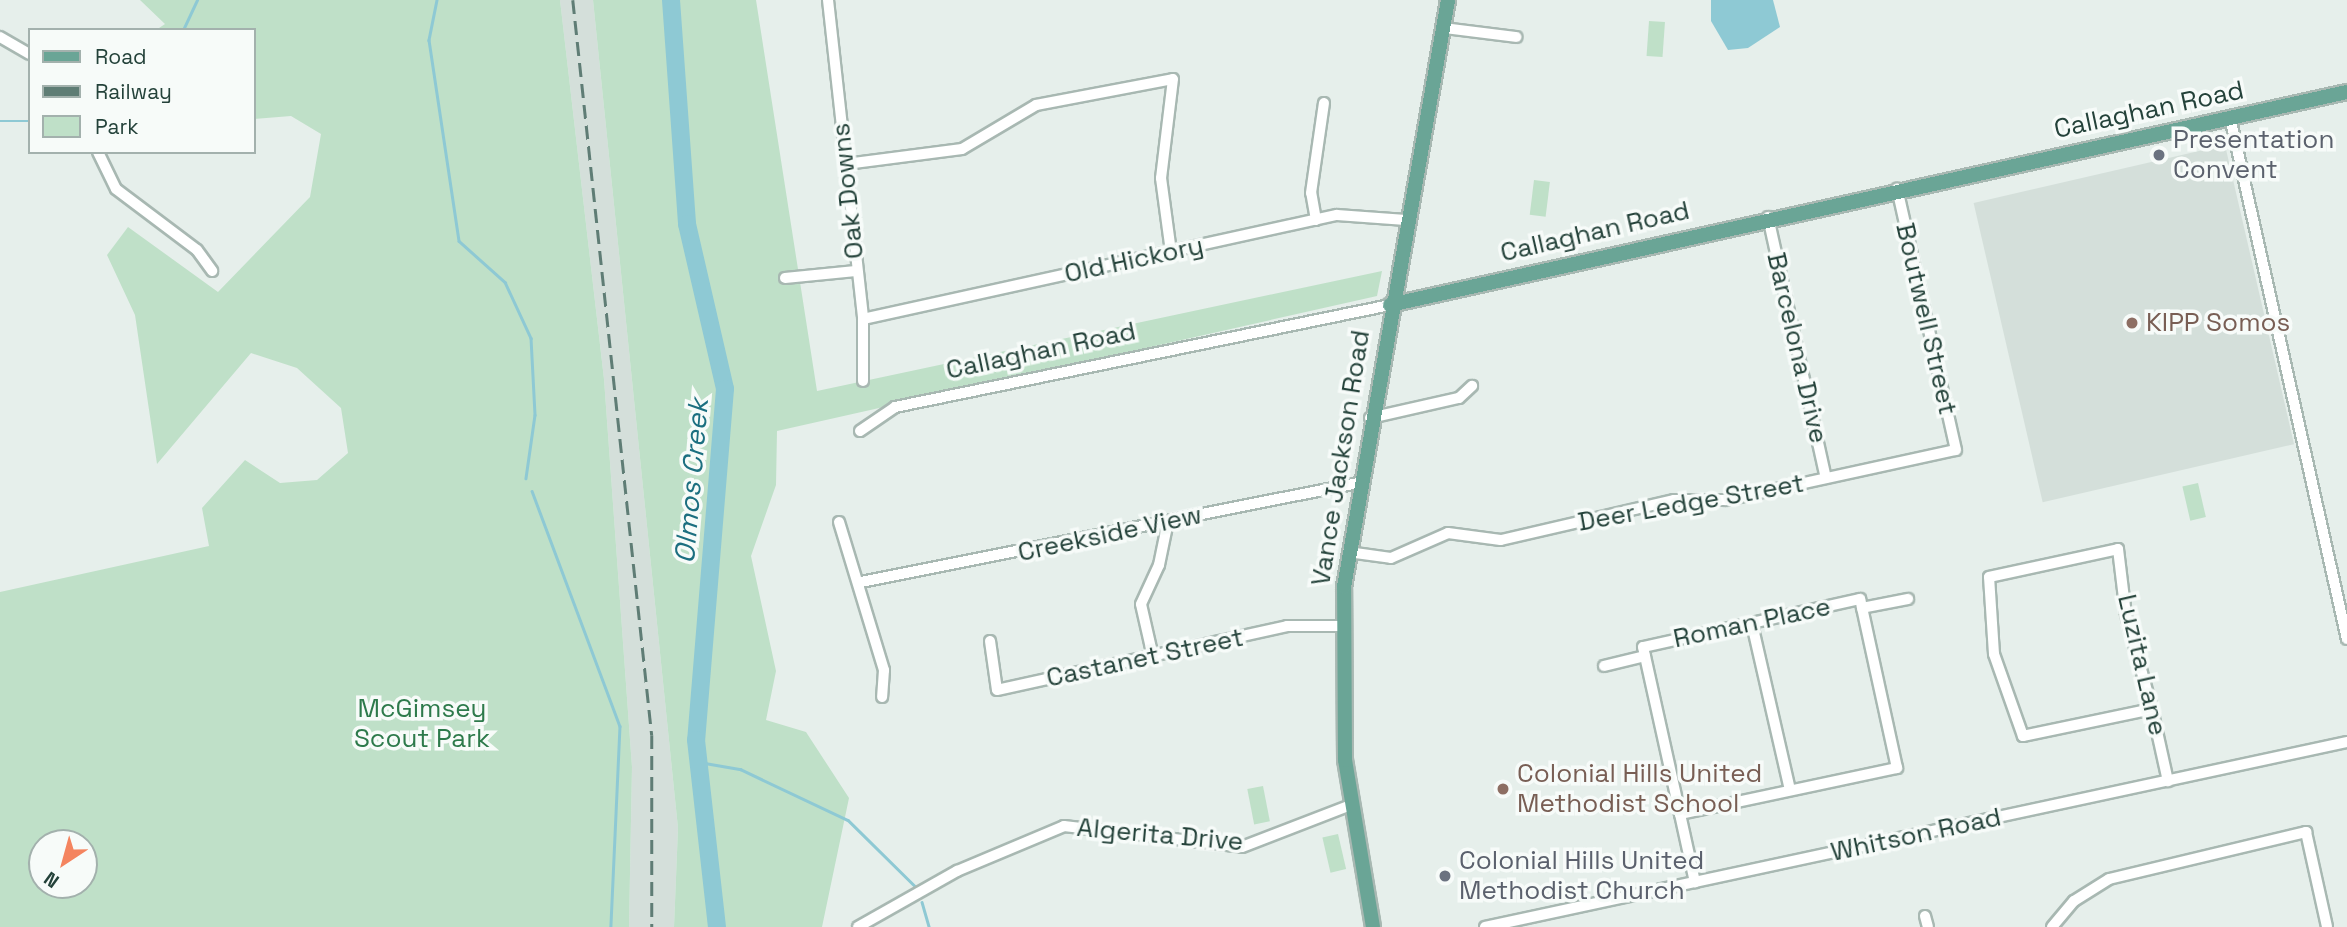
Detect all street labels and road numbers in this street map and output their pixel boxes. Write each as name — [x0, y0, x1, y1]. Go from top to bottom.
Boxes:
street label: Callaghan Road — [2051, 75, 2247, 145]
street label: Oak Downs — [825, 121, 871, 261]
street label: Callaghan Road — [1497, 195, 1693, 269]
street label: Boutwell Street — [1889, 220, 1963, 418]
street label: Old Hickory — [1062, 230, 1206, 290]
street label: Barcelona Drive — [1760, 250, 1834, 446]
street label: Callaghan Road — [943, 316, 1139, 386]
street label: Vance Jackson Road — [1305, 328, 1377, 588]
street label: Deer Ledge Street — [1576, 468, 1806, 538]
street label: Creekside View — [1015, 499, 1205, 569]
street label: Roman Place — [1671, 591, 1833, 655]
street label: Luzita Lane — [2111, 591, 2173, 739]
street label: Castanet Street — [1044, 622, 1246, 694]
street label: Whitson Road — [1828, 802, 2004, 868]
street label: Algerita Drive — [1076, 812, 1244, 858]

